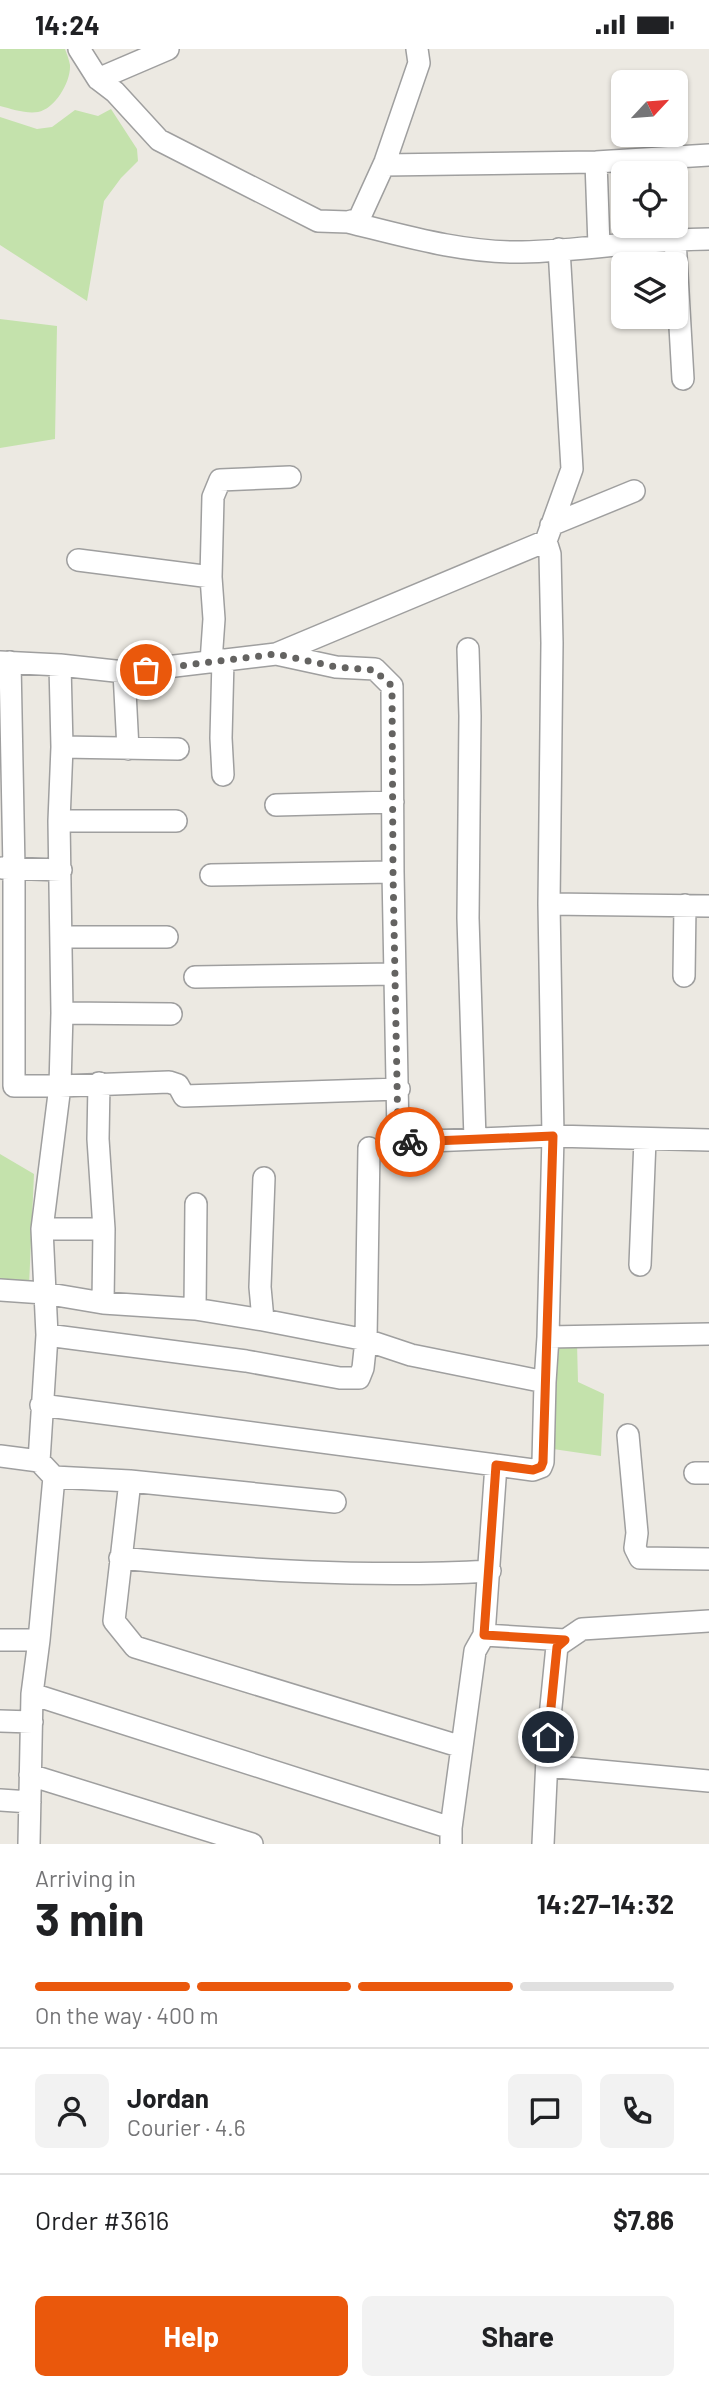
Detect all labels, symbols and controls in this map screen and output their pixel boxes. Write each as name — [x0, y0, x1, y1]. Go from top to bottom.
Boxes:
text: 14:24 — [35, 9, 100, 40]
north arrow — [611, 70, 688, 147]
map controls — [611, 70, 688, 329]
button: locate — [611, 161, 688, 238]
button: layers — [611, 252, 688, 329]
pin — [116, 640, 176, 700]
icon: bag — [127, 651, 165, 689]
courier — [375, 1107, 445, 1177]
icon: bike — [391, 1123, 429, 1161]
pin — [518, 1707, 578, 1767]
icon: home — [529, 1718, 567, 1756]
text: Arriving in — [35, 1864, 136, 1892]
text: 14:27–14:32 — [537, 1888, 674, 1919]
text: 3 min — [35, 1890, 144, 1945]
text: On the way · 400 m — [35, 2001, 219, 2029]
button: person — [35, 2074, 109, 2148]
button: chat — [508, 2074, 582, 2148]
button: phone — [600, 2074, 674, 2148]
text: Jordan — [127, 2082, 209, 2113]
text: Courier · 4.6 — [127, 2113, 246, 2141]
text: Order #3616 — [35, 2204, 169, 2235]
text: $7.86 — [613, 2204, 674, 2235]
button: Help — [35, 2296, 348, 2376]
button: Share — [362, 2296, 674, 2376]

